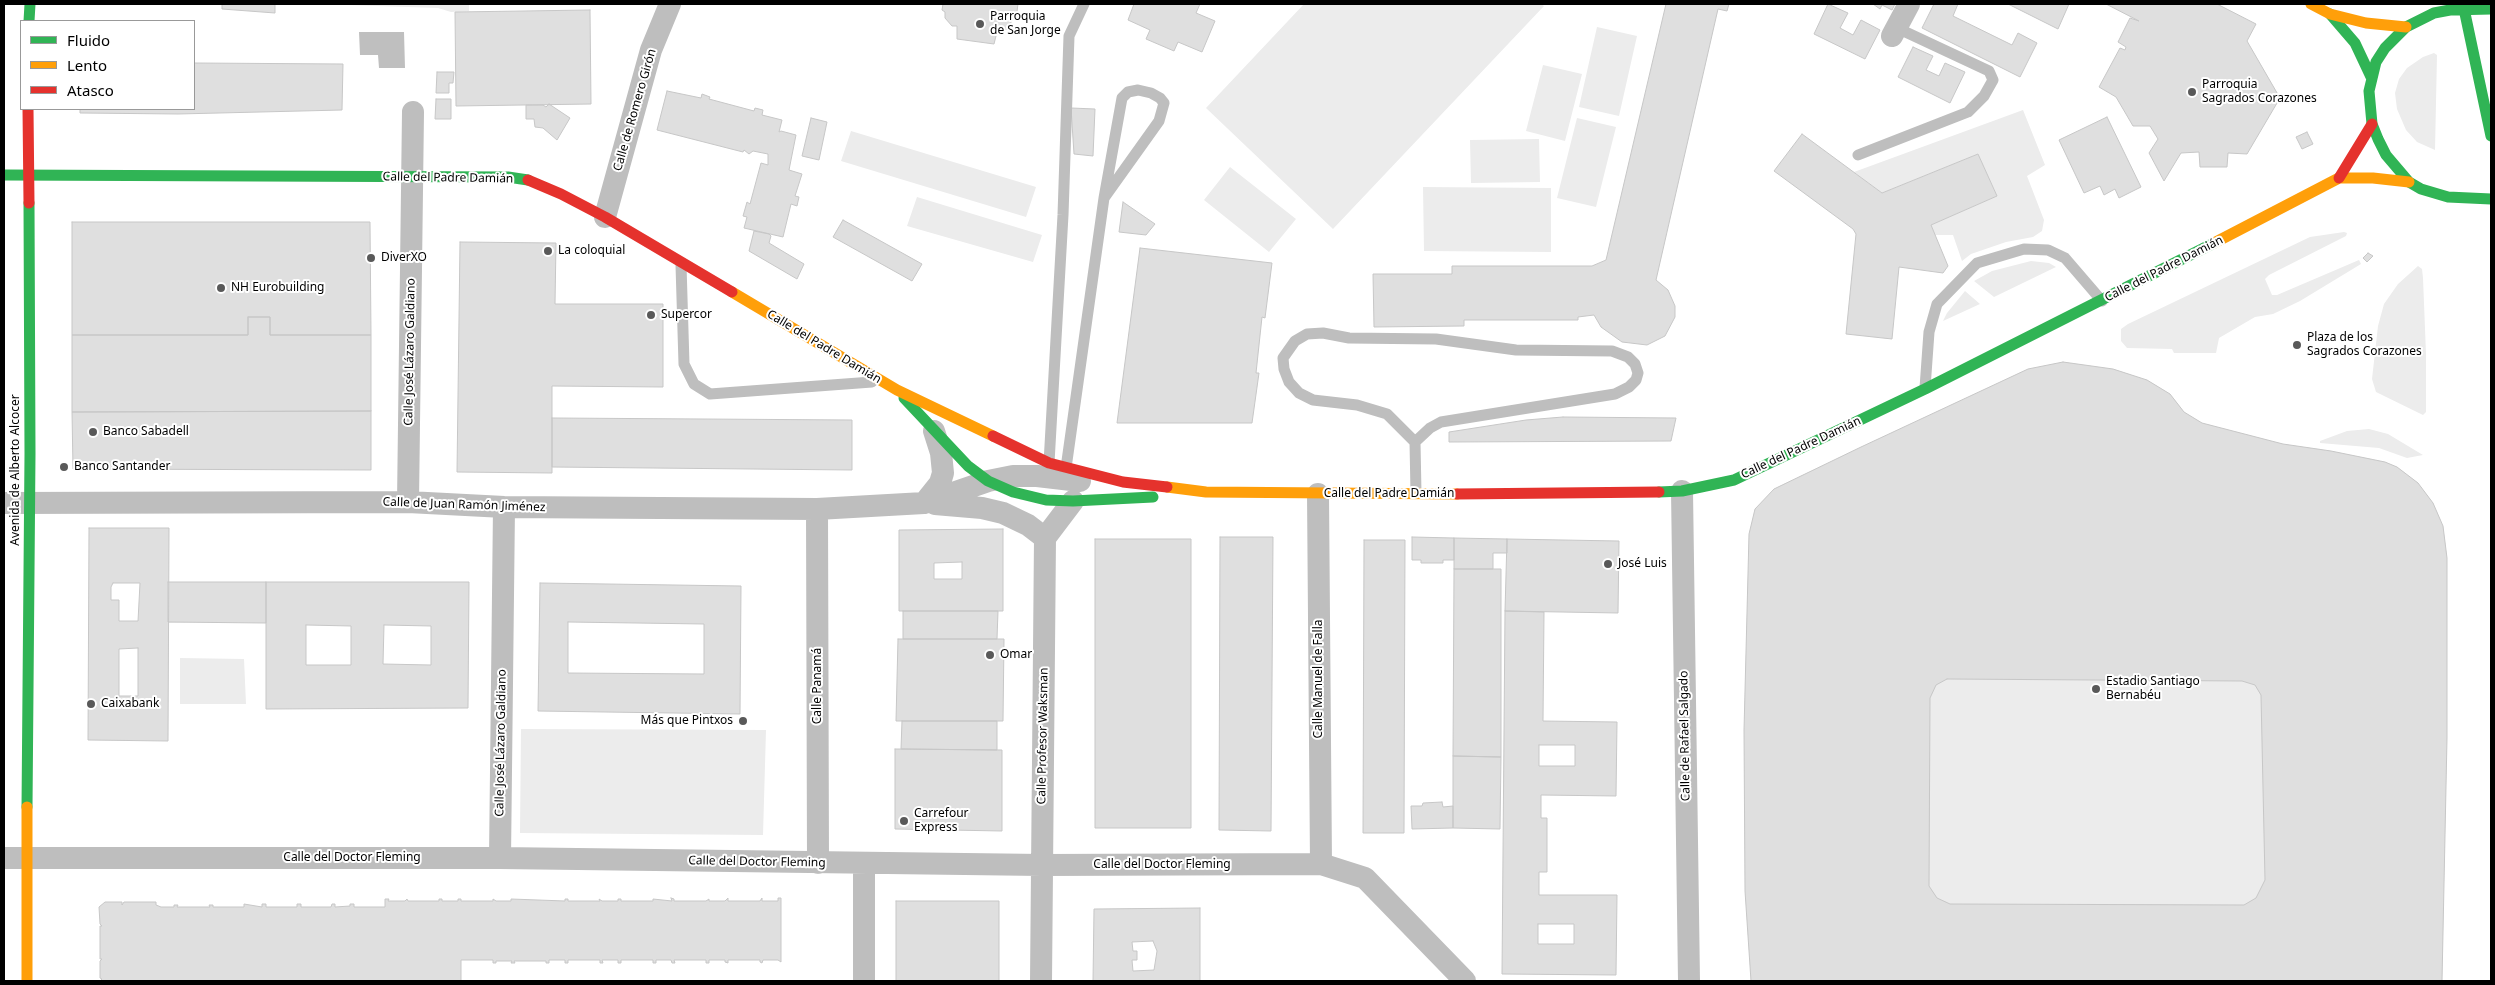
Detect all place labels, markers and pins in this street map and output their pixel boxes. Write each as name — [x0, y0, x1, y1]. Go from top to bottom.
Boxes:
place label: Parroquia de San Jorge — [990, 10, 1061, 38]
marker: Parroquia de San Jorge — [974, 18, 986, 30]
place label: Parroquia Sagrados Corazones — [2202, 78, 2317, 106]
marker: Parroquia Sagrados Corazones — [2186, 86, 2198, 98]
place label: La coloquial — [558, 244, 625, 258]
marker: La coloquial — [542, 245, 554, 257]
place label: DiverXO — [381, 251, 427, 265]
marker: DiverXO — [365, 252, 377, 264]
place label: NH Eurobuilding — [231, 281, 324, 295]
marker: NH Eurobuilding — [215, 282, 227, 294]
place label: Supercor — [661, 308, 712, 322]
marker: Supercor — [645, 309, 657, 321]
place label: Plaza de los Sagrados Corazones — [2307, 331, 2422, 359]
marker: Plaza de los Sagrados Corazones — [2291, 339, 2303, 351]
place label: Banco Sabadell — [103, 425, 189, 439]
marker: Banco Sabadell — [87, 426, 99, 438]
place label: Banco Santander — [74, 460, 170, 474]
marker: Banco Santander — [58, 461, 70, 473]
place label: José Luis — [1618, 557, 1667, 571]
marker: José Luis — [1602, 558, 1614, 570]
place label: Omar — [1000, 648, 1032, 662]
marker: Omar — [984, 649, 996, 661]
place label: Estadio Santiago Bernabéu — [2106, 675, 2200, 703]
marker: Estadio Santiago Bernabéu — [2090, 683, 2102, 695]
place label: Caixabank — [101, 697, 159, 711]
marker: Caixabank — [85, 698, 97, 710]
place label: Más que Pintxos — [641, 714, 733, 728]
marker: Más que Pintxos — [737, 715, 749, 727]
place label: Carrefour Express — [914, 807, 969, 835]
marker: Carrefour Express — [898, 815, 910, 827]

